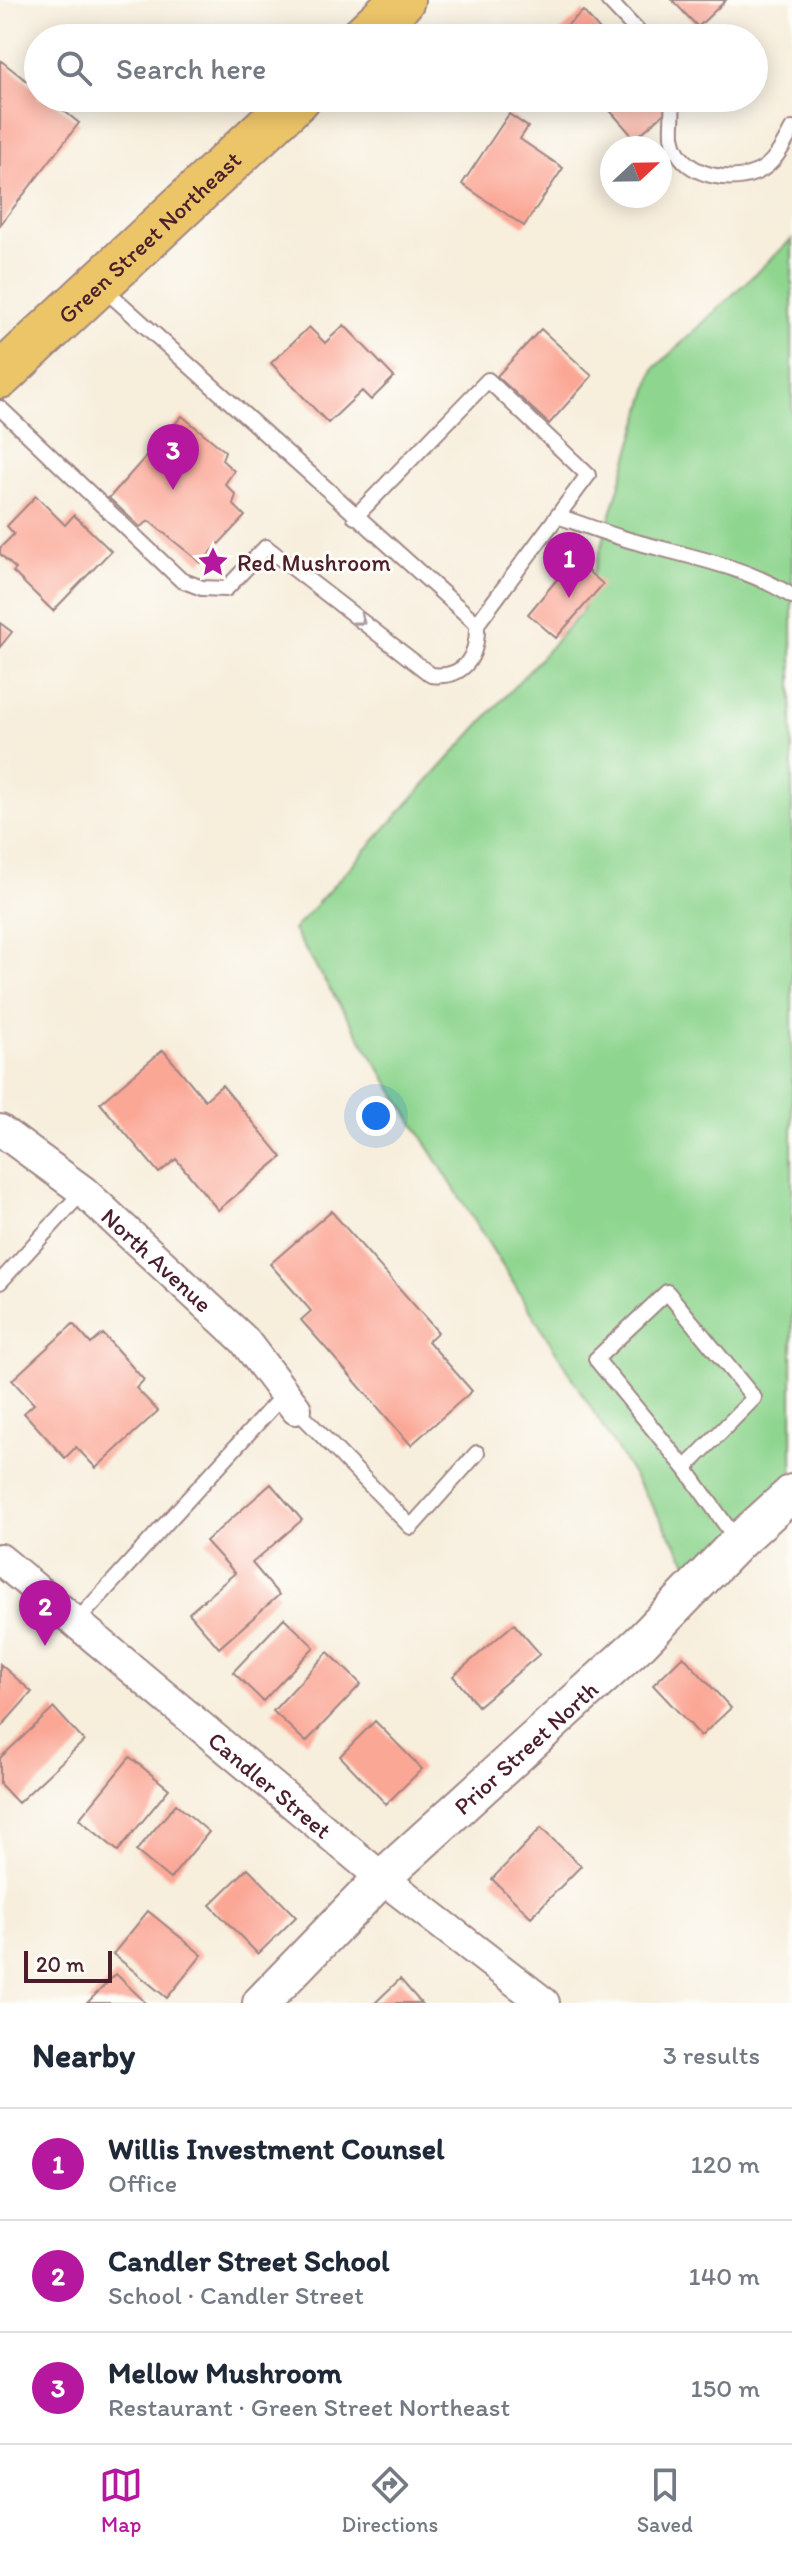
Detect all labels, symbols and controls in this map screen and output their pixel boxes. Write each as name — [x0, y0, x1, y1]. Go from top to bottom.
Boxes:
search box — [24, 24, 768, 112]
icon: search — [52, 46, 96, 90]
text: Search here — [116, 50, 266, 87]
north arrow — [600, 136, 672, 208]
street label: Green Street Northeast — [52, 144, 247, 329]
pin: 3 — [147, 424, 199, 490]
pin: 1 — [543, 532, 595, 598]
place icon: Red Mushroom — [196, 545, 230, 579]
place label: Red Mushroom — [237, 548, 391, 577]
one-way arrow — [351, 610, 365, 625]
your location — [356, 1096, 396, 1136]
street label: North Avenue — [96, 1201, 218, 1318]
pin: 2 — [19, 1580, 71, 1646]
street label: Prior Street North — [447, 1674, 604, 1820]
street label: Candler Street — [203, 1725, 338, 1844]
scale bar — [24, 1947, 112, 1983]
text: 20 m — [36, 1951, 85, 1978]
text: Nearby — [32, 2035, 135, 2076]
text: 3 results — [663, 2039, 760, 2071]
text: Willis Investment Counsel — [108, 2130, 445, 2167]
text: 1 — [52, 2148, 64, 2180]
text: 120 m — [691, 2148, 760, 2180]
text: Office — [108, 2167, 177, 2199]
text: Candler Street School — [108, 2242, 390, 2279]
text: 2 — [51, 2260, 65, 2292]
text: 140 m — [689, 2260, 760, 2292]
text: School · Candler Street — [108, 2279, 364, 2311]
text: Mellow Mushroom — [108, 2354, 342, 2391]
text: 3 — [51, 2372, 65, 2404]
text: 150 m — [691, 2372, 760, 2404]
text: Restaurant · Green Street Northeast — [108, 2391, 510, 2423]
tab: Map — [99, 2463, 143, 2538]
tab: Directions — [342, 2463, 438, 2538]
tab: Saved — [637, 2463, 693, 2538]

